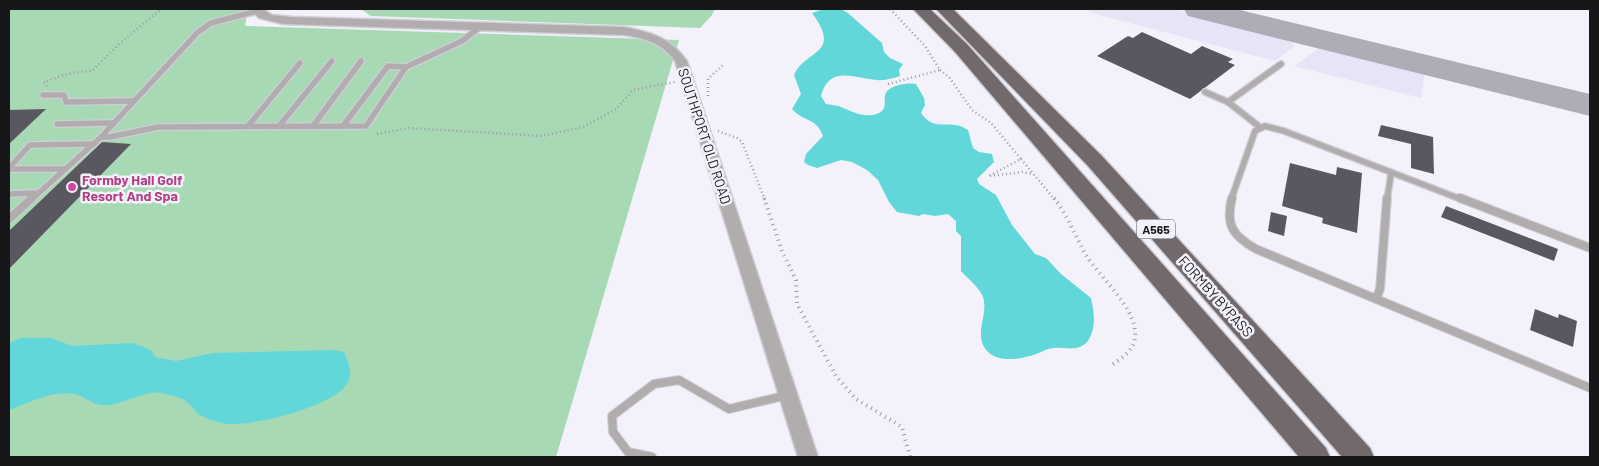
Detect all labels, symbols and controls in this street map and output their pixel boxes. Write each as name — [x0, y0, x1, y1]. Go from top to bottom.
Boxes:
street label: SOUTHPORT OLD ROAD — [675, 66, 735, 206]
place label: Formby Hall Golf Resort And Spa — [82, 171, 182, 204]
marker: Formby Hall Golf Resort And Spa — [66, 181, 78, 193]
road number: A565 — [1137, 220, 1175, 238]
street label: FORMBY BYPASS — [1175, 252, 1257, 340]

